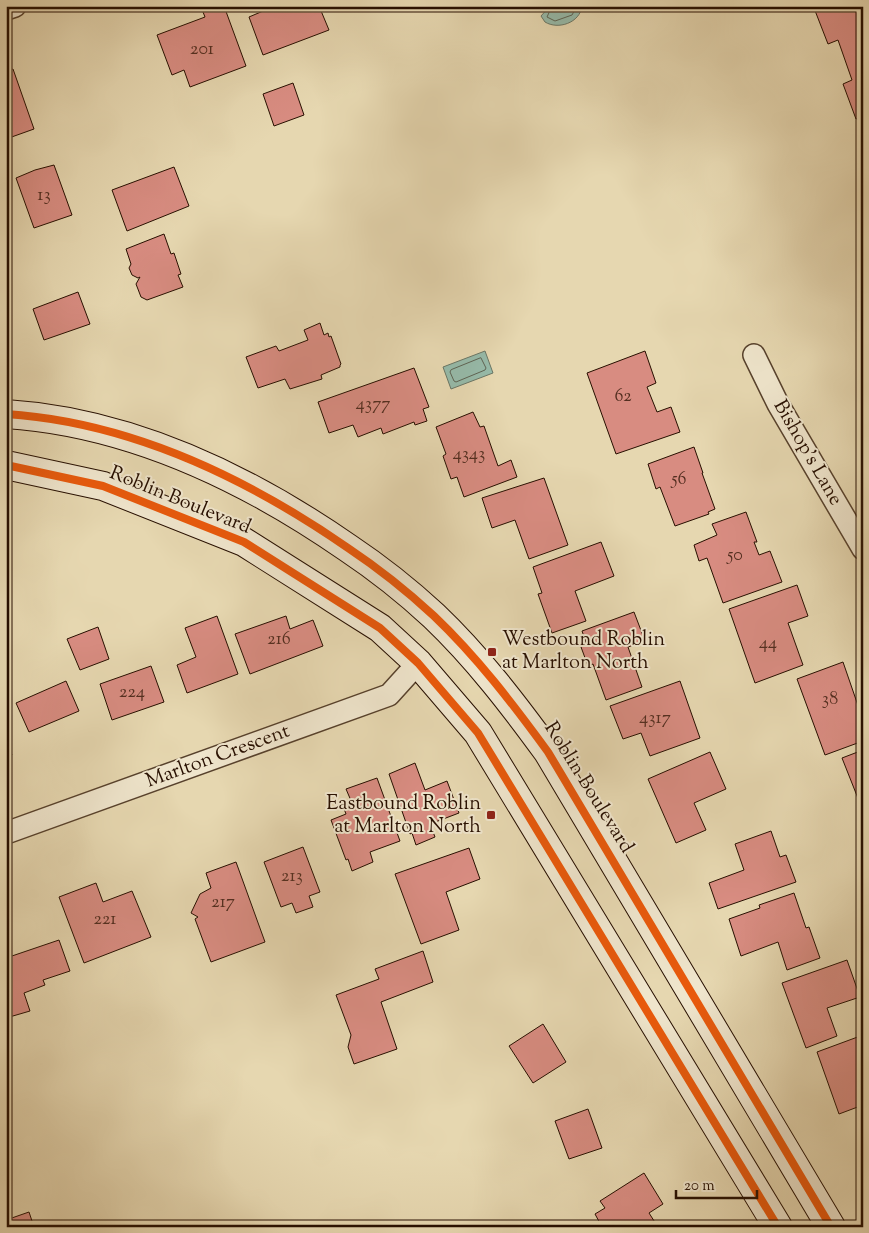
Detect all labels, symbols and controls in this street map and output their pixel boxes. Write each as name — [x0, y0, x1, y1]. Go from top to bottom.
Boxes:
house number: 201 — [190, 37, 214, 63]
house number: 13 — [37, 183, 51, 209]
house number: 62 — [614, 384, 632, 410]
house number: 4377 — [356, 392, 390, 418]
street label: Bishop's Lane — [765, 395, 849, 511]
house number: 4343 — [453, 442, 485, 468]
street label: Roblin Boulevard — [105, 459, 255, 543]
house number: 56 — [670, 467, 687, 493]
house number: 50 — [726, 543, 743, 569]
place label: Westbound Roblin at Marlton North — [502, 626, 665, 678]
house number: 216 — [267, 627, 291, 653]
house number: 44 — [759, 631, 777, 657]
marker: Westbound Roblin at Marlton North — [486, 646, 498, 658]
house number: 224 — [119, 680, 145, 706]
house number: 38 — [822, 687, 838, 713]
house number: 4317 — [639, 706, 671, 732]
street label: Marlton Crescent — [142, 717, 294, 797]
street label: Roblin Boulevard — [536, 717, 640, 859]
place label: Eastbound Roblin at Marlton North — [326, 790, 481, 842]
marker: Eastbound Roblin at Marlton North — [485, 809, 497, 821]
house number: 213 — [281, 864, 303, 890]
house number: 217 — [211, 890, 235, 916]
house number: 221 — [94, 907, 116, 933]
scale bar — [676, 1168, 758, 1200]
text: 20 m — [684, 1176, 715, 1197]

